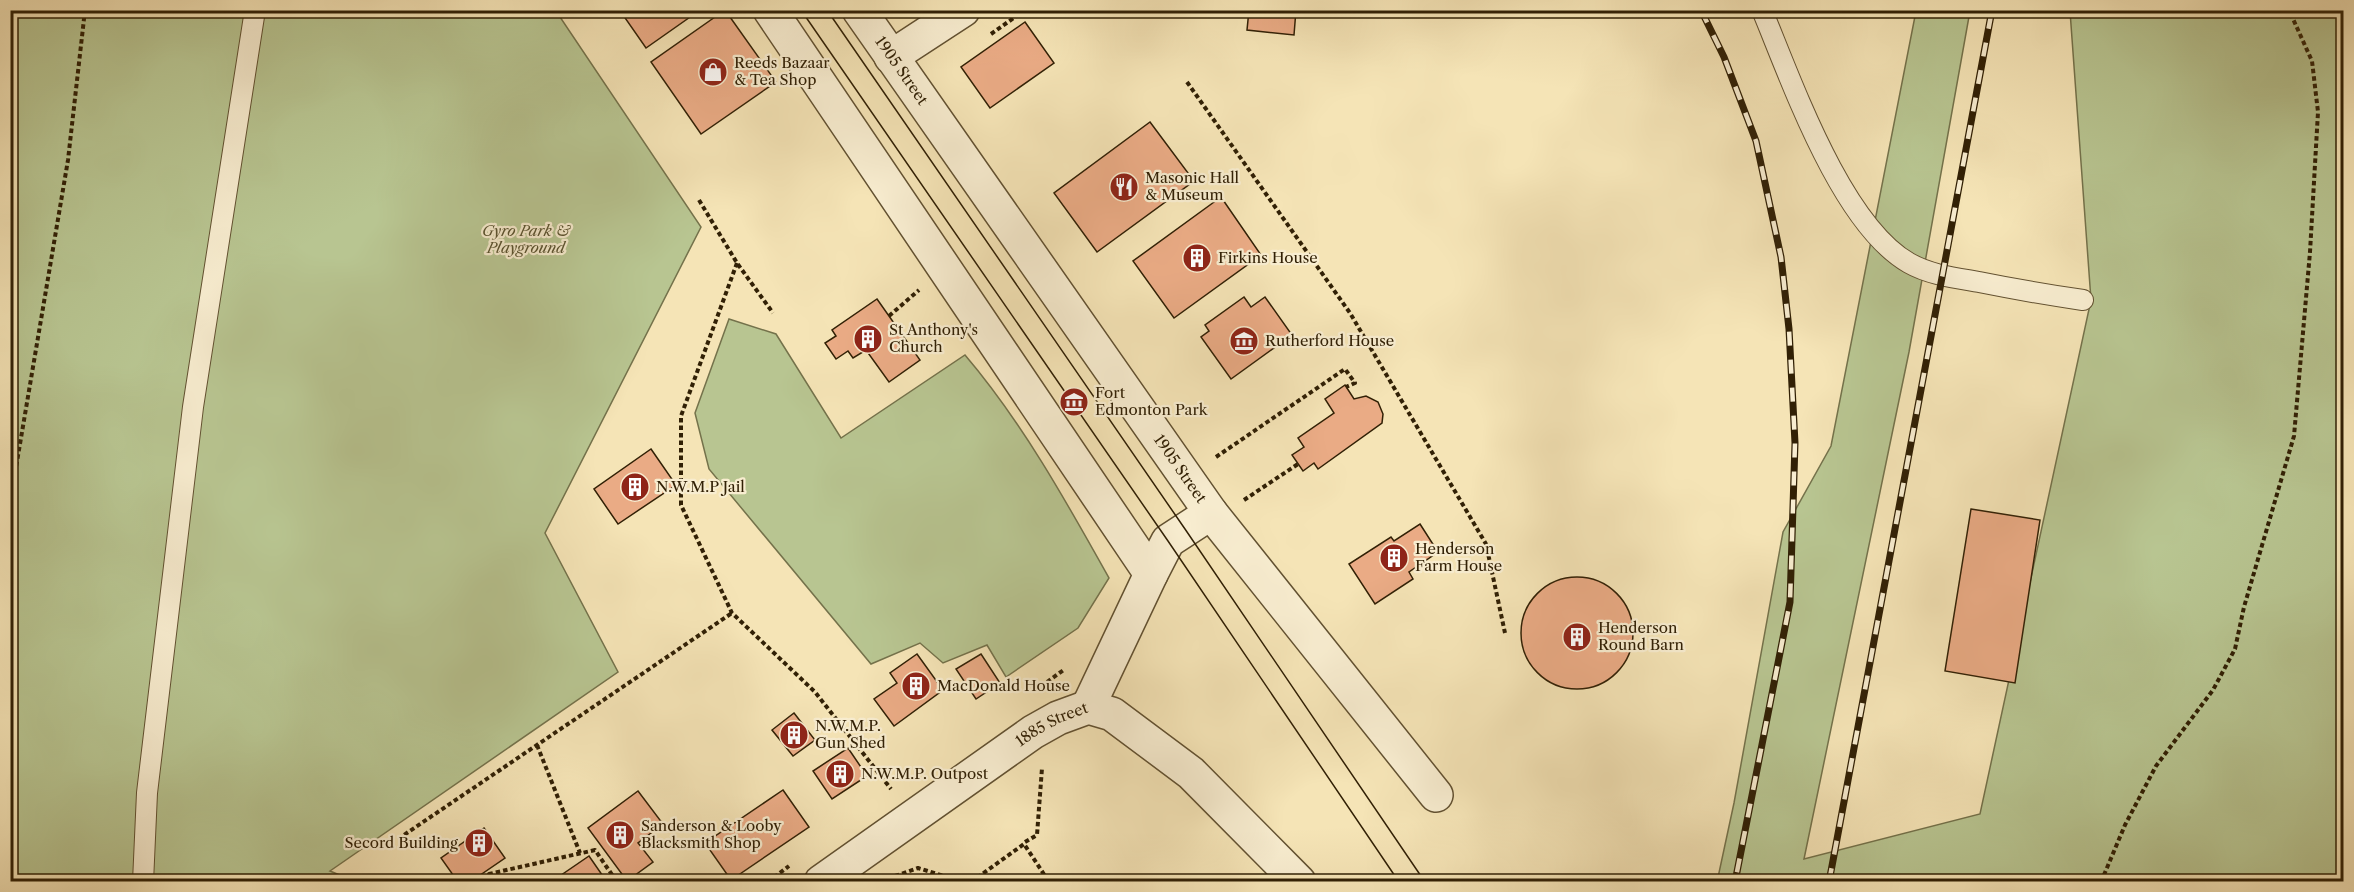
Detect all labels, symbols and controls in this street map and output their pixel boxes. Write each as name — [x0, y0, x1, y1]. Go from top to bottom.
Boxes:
street label: 1905 Street — [871, 32, 933, 109]
place label: Reeds Bazaar & Tea Shop — [734, 53, 830, 89]
shop icon: Reeds Bazaar & Tea Shop — [697, 56, 729, 88]
place label: Masonic Hall & Museum — [1145, 168, 1240, 204]
restaurant icon: Masonic Hall & Museum — [1108, 171, 1140, 203]
park label: Gyro Park & Playground — [482, 221, 571, 257]
building icon: Firkins House — [1181, 242, 1213, 274]
place label: Firkins House — [1218, 248, 1318, 267]
place label: St Anthony's Church — [889, 320, 978, 356]
building icon: St Anthony's Church — [852, 323, 884, 355]
museum icon: Rutherford House — [1228, 325, 1260, 357]
place label: Rutherford House — [1265, 331, 1394, 350]
place label: Fort Edmonton Park — [1095, 383, 1209, 419]
museum icon: Fort Edmonton Park — [1058, 386, 1090, 418]
street label: 1905 Street — [1150, 431, 1211, 507]
building icon: N.W.M.P Jail — [619, 471, 651, 503]
place label: N.W.M.P Jail — [656, 477, 745, 496]
place label: Henderson Farm House — [1415, 539, 1502, 575]
building icon: Henderson Farm House — [1378, 542, 1410, 574]
place label: Henderson Round Barn — [1598, 618, 1685, 654]
building icon: Henderson Round Barn — [1561, 621, 1593, 653]
building icon: MacDonald House — [900, 670, 932, 702]
place label: MacDonald House — [937, 676, 1070, 695]
street label: 1885 Street — [1012, 698, 1091, 750]
place label: N.W.M.P. Gun Shed — [815, 716, 886, 752]
building icon: N.W.M.P. Gun Shed — [778, 719, 810, 751]
building icon: N.W.M.P. Outpost — [824, 758, 856, 790]
place label: N.W.M.P. Outpost — [861, 764, 989, 783]
place label: Sanderson & Looby Blacksmith Shop — [641, 816, 782, 852]
building icon: Sanderson & Looby Blacksmith Shop — [604, 819, 636, 851]
building icon: Secord Building — [463, 827, 495, 859]
place label: Secord Building — [345, 833, 458, 852]

